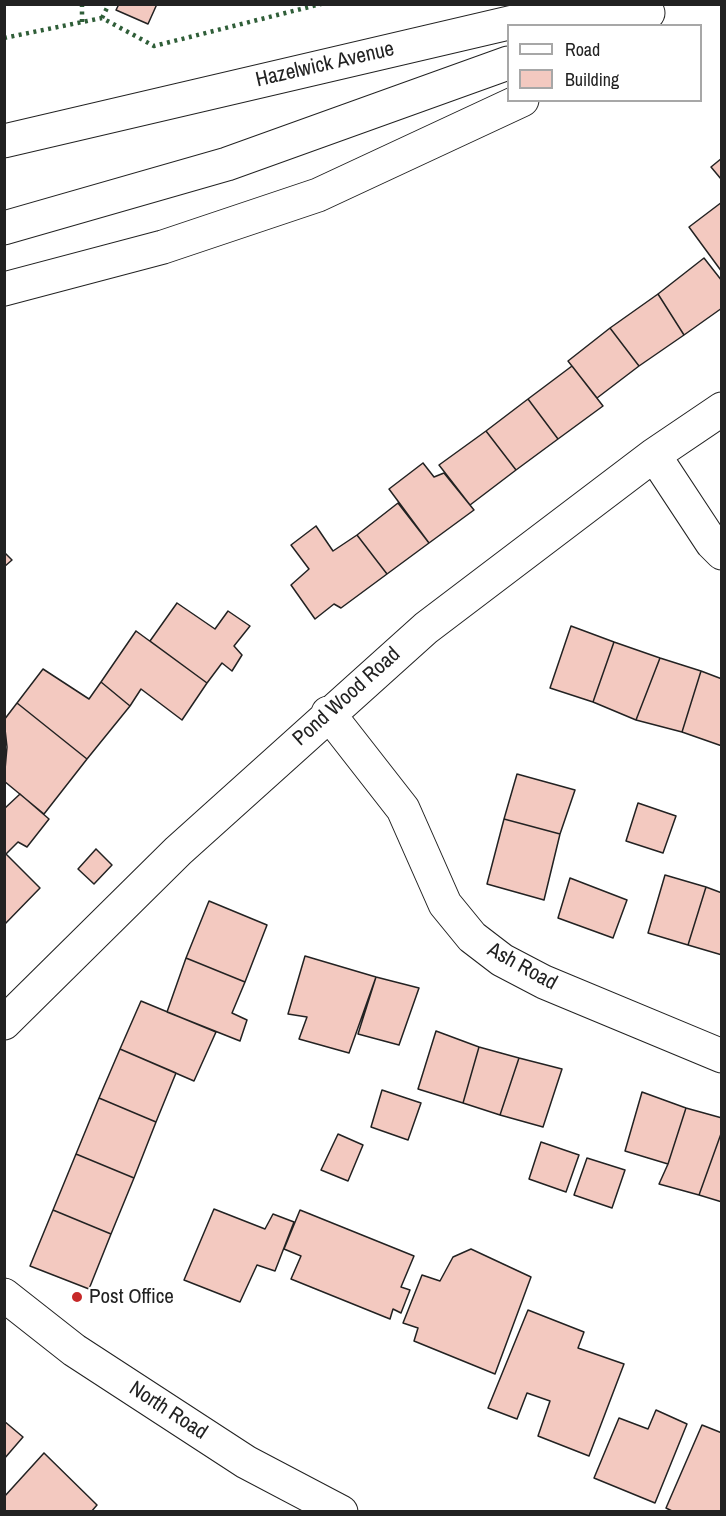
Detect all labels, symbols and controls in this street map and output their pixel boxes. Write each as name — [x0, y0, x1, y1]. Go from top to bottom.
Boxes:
legend — [507, 24, 702, 102]
street label: Hazelwick Avenue — [253, 37, 397, 93]
text: Road — [565, 37, 600, 62]
text: Building — [565, 67, 619, 92]
street label: Pond Wood Road — [288, 642, 406, 752]
street label: Ash Road — [483, 938, 561, 996]
place label: Post Office — [89, 1284, 174, 1310]
marker: Post Office — [70, 1290, 84, 1304]
street label: North Road — [124, 1376, 212, 1446]

